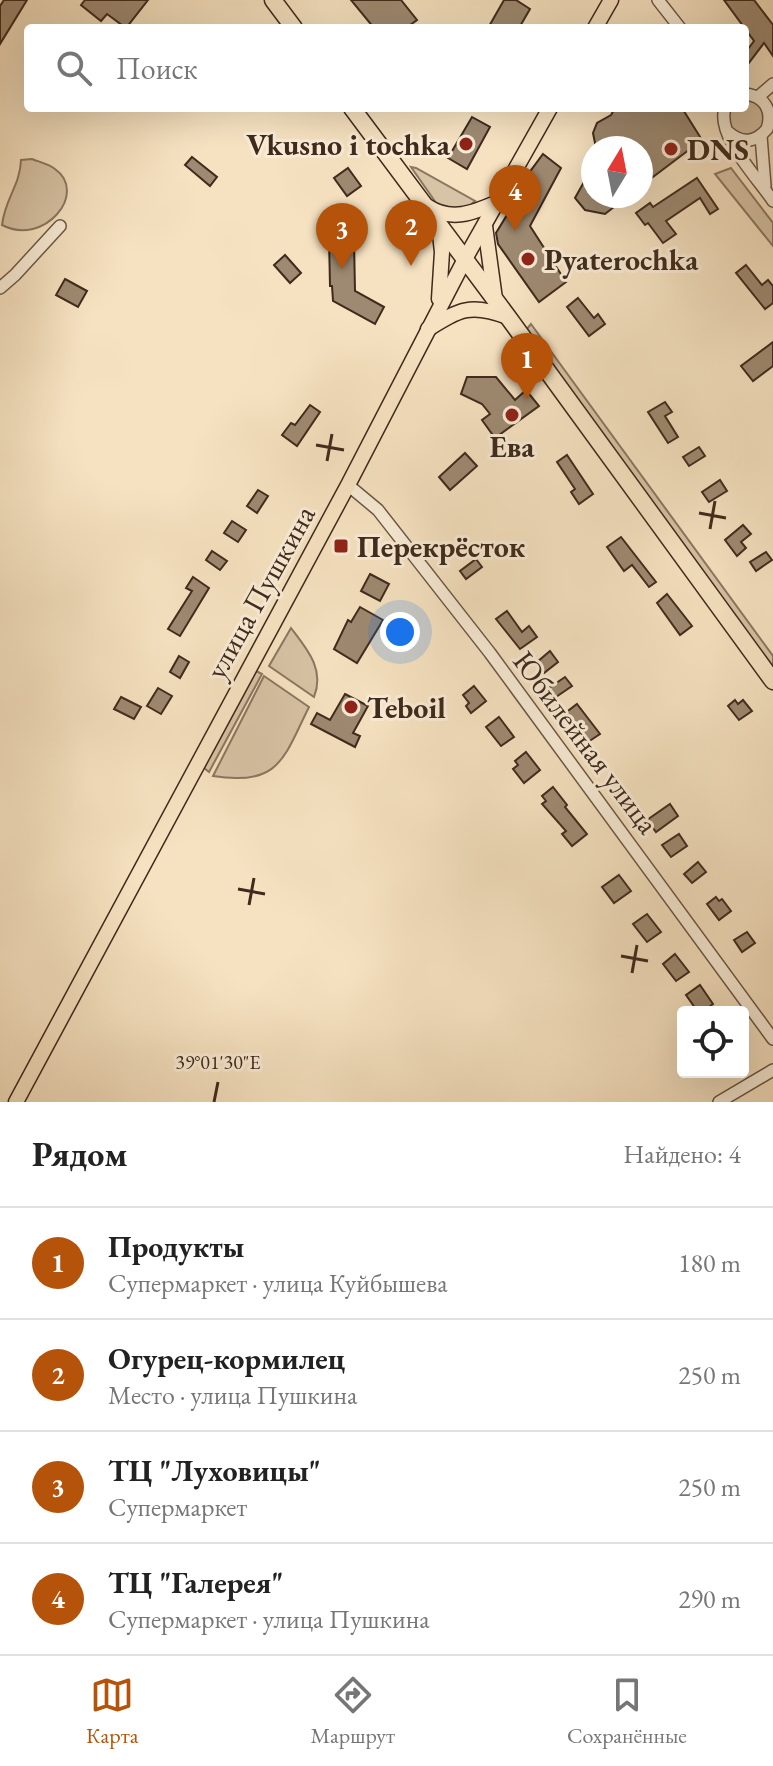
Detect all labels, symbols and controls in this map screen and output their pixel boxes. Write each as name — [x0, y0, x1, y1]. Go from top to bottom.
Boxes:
search box — [24, 24, 749, 112]
icon: search — [52, 46, 96, 90]
text: Поиск — [116, 49, 198, 88]
place label: Vkusno i tochka — [246, 125, 451, 164]
place label: DNS — [687, 130, 749, 169]
marker: Vkusno i tochka — [457, 135, 475, 153]
north arrow — [581, 136, 653, 208]
marker: DNS — [662, 140, 680, 158]
pin: 4 — [489, 165, 541, 231]
pin: 2 — [385, 200, 437, 266]
pin: 3 — [316, 203, 368, 269]
place label: Pyaterochka — [544, 240, 699, 279]
marker: Pyaterochka — [519, 250, 537, 268]
pin: 1 — [501, 333, 553, 399]
marker: Ева — [503, 406, 521, 424]
place label: Ева — [490, 427, 535, 466]
street label: улица Пушкина — [196, 498, 324, 686]
place label: Перекрёсток — [357, 527, 526, 566]
marker: Перекрёсток — [332, 537, 350, 555]
your location — [380, 612, 420, 652]
street label: Юбилейная улица — [504, 642, 668, 842]
place label: Teboil — [367, 688, 446, 727]
marker: Teboil — [342, 698, 360, 716]
map controls — [677, 1006, 749, 1078]
button: locate — [677, 1006, 749, 1078]
text: 39°01'30"E — [175, 1049, 261, 1075]
text: Рядом — [32, 1132, 127, 1176]
text: Найдено: 4 — [623, 1137, 741, 1171]
text: Продукты — [108, 1227, 244, 1266]
text: 1 — [51, 1246, 65, 1280]
text: 180 m — [678, 1246, 741, 1280]
text: Супермаркет · улица Куйбышева — [108, 1266, 448, 1300]
text: Огурец-кормилец — [108, 1339, 345, 1378]
text: 2 — [51, 1358, 65, 1392]
text: 250 m — [678, 1358, 741, 1392]
text: Место · улица Пушкина — [108, 1378, 357, 1412]
text: ТЦ "Луховицы" — [108, 1451, 321, 1490]
text: 3 — [51, 1470, 65, 1504]
text: 250 m — [678, 1470, 741, 1504]
text: Супермаркет — [108, 1490, 247, 1524]
text: ТЦ "Галерея" — [108, 1563, 283, 1602]
text: 4 — [51, 1582, 65, 1616]
text: 290 m — [678, 1582, 741, 1616]
text: Супермаркет · улица Пушкина — [108, 1602, 430, 1636]
tab: Карта — [86, 1673, 139, 1750]
tab: Маршрут — [311, 1673, 395, 1750]
tab: Сохранённые — [567, 1673, 687, 1750]

